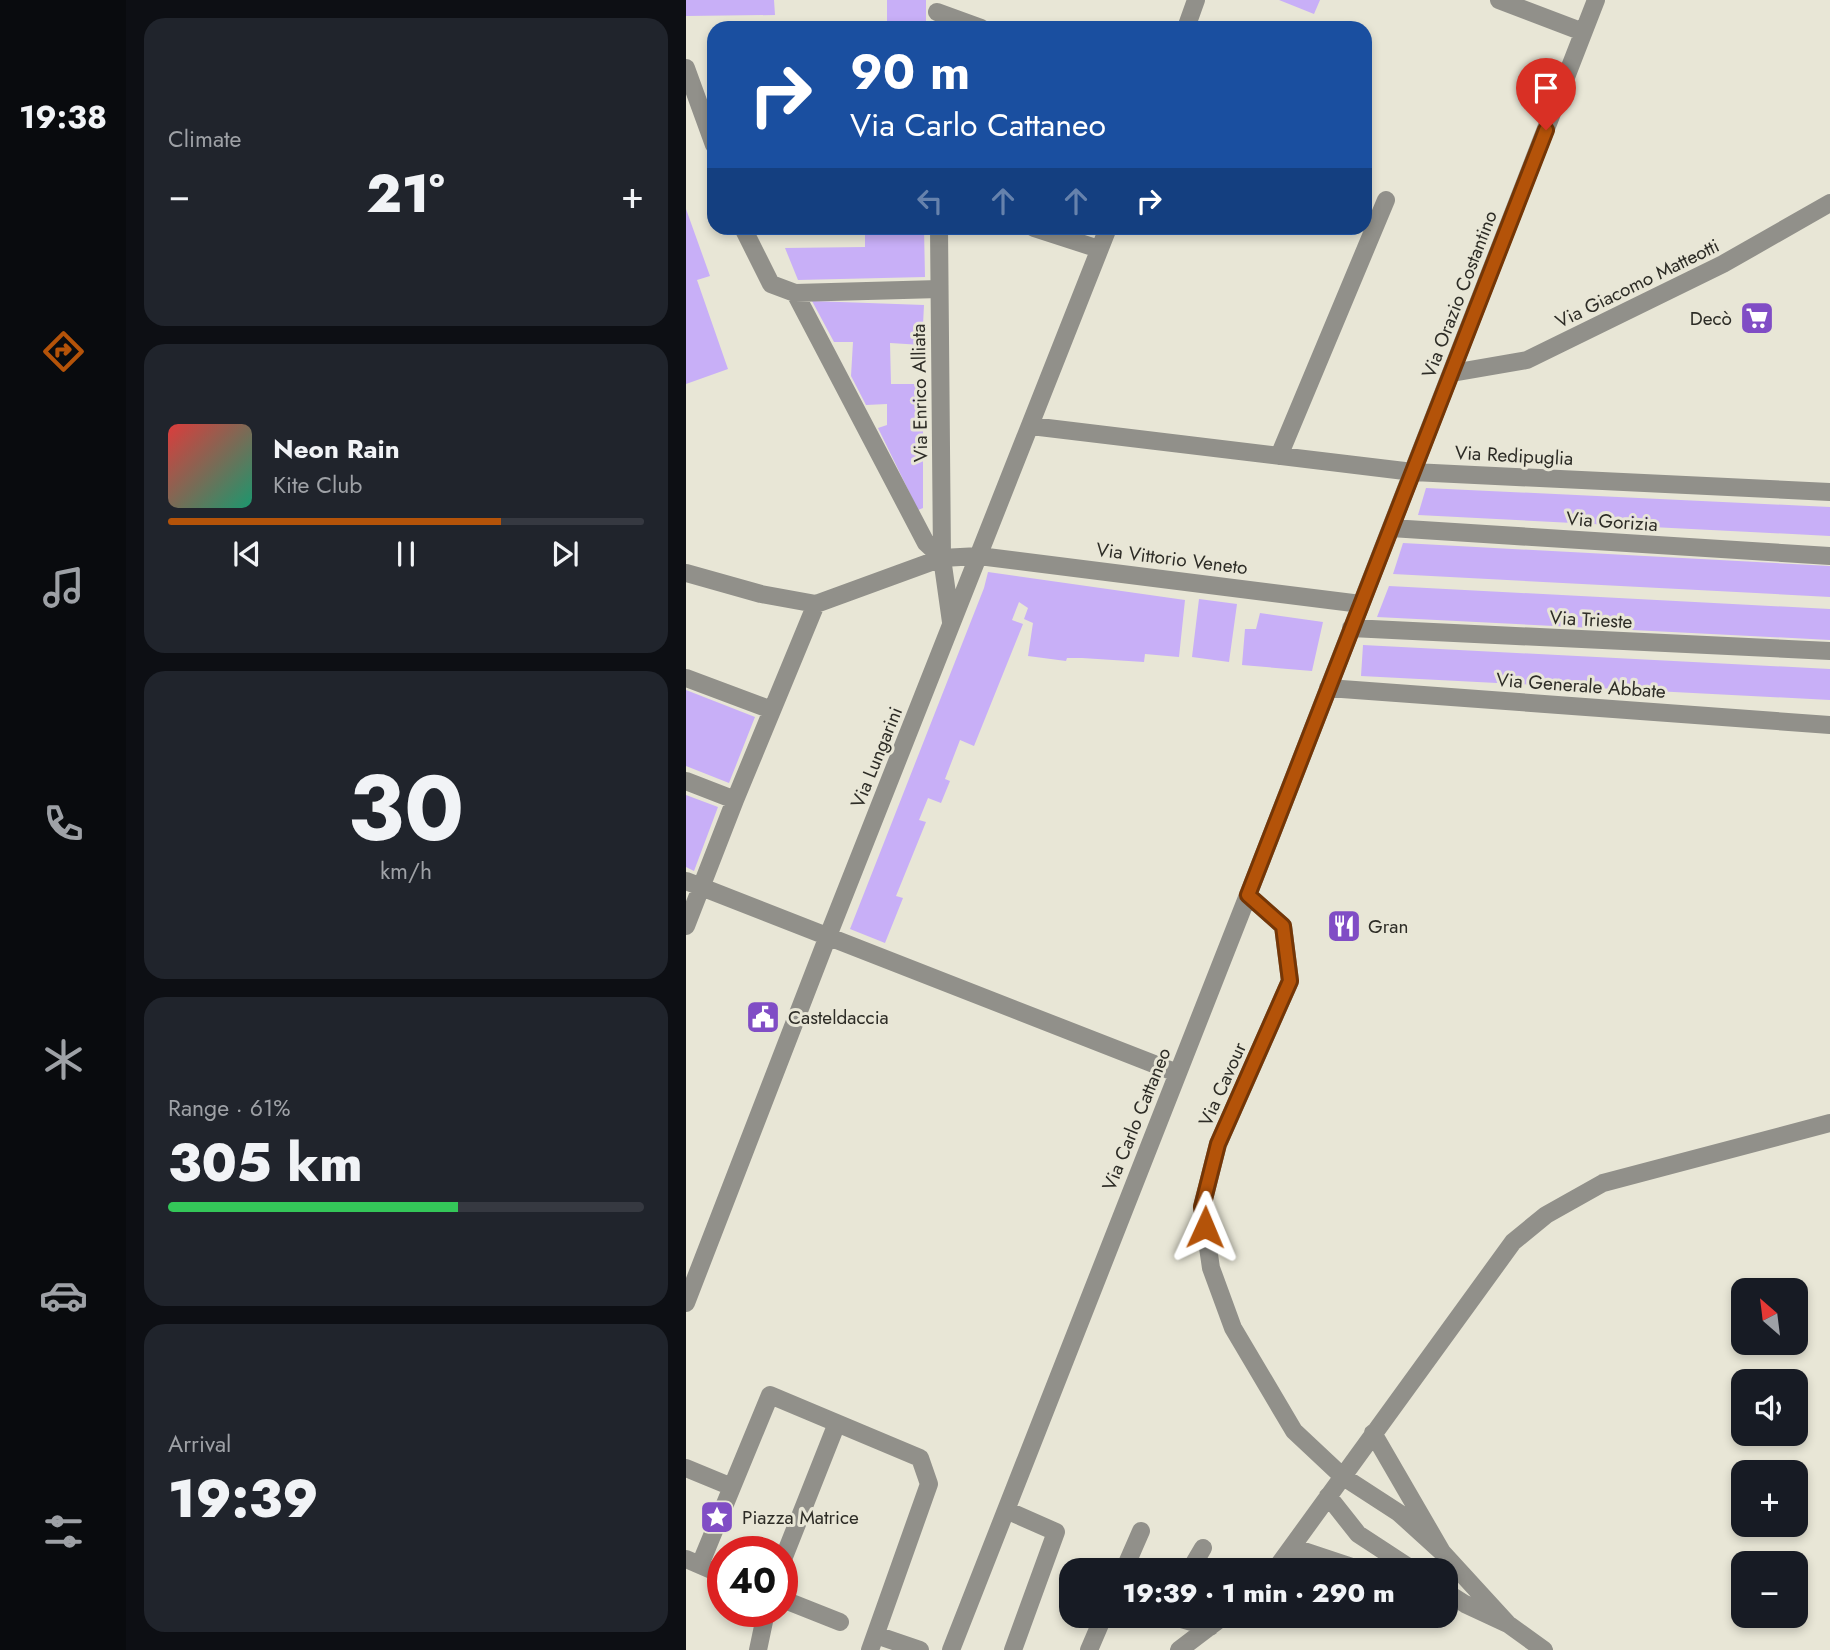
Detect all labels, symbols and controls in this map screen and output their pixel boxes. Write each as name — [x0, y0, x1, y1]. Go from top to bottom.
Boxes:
text: 90 m — [850, 37, 970, 107]
icon: right — [735, 49, 826, 140]
pin — [1516, 58, 1576, 130]
icon: arrive — [1527, 69, 1565, 107]
text: 19:38 — [19, 94, 107, 140]
text: Via Carlo Cattaneo — [850, 102, 1106, 148]
text: Climate — [168, 122, 241, 156]
text: 21° — [366, 156, 445, 232]
text: − — [168, 167, 190, 222]
text: + — [621, 167, 644, 222]
icon: left — [911, 182, 949, 220]
icon: ahead — [984, 182, 1022, 220]
icon: ahead — [1057, 182, 1095, 220]
icon: right — [1130, 182, 1168, 220]
street label: Via Orazio Costantino — [1415, 207, 1504, 382]
street label: Via Giacomo Matteotti — [1551, 232, 1724, 335]
supermarket icon: Decò — [1738, 299, 1776, 337]
place label: Decò — [1690, 305, 1732, 332]
street label: Via Enrico Alliata — [905, 324, 934, 462]
icon: directions — [39, 327, 88, 376]
text: Neon Rain — [273, 430, 400, 468]
street label: Via Redipuglia — [1454, 439, 1574, 472]
text: Kite Club — [273, 468, 362, 502]
street label: Via Gorizia — [1565, 505, 1659, 538]
icon: previous — [228, 535, 266, 573]
icon: pause — [387, 535, 425, 573]
icon: next — [546, 535, 584, 573]
street label: Via Vittorio Veneto — [1095, 536, 1249, 581]
icon: music — [39, 563, 88, 612]
street label: Via Trieste — [1549, 604, 1633, 635]
street label: Via Generale Abbate — [1495, 666, 1667, 705]
street label: Via Lungarini — [844, 703, 909, 812]
text: 30 — [348, 743, 464, 874]
icon: phone — [39, 799, 88, 848]
text: km/h — [380, 854, 432, 888]
restaurant icon: Gran — [1325, 907, 1363, 945]
place label: Gran — [1368, 913, 1408, 940]
public building icon: Casteldaccia — [744, 998, 782, 1036]
place label: Casteldaccia — [788, 1004, 889, 1031]
icon: climate — [39, 1035, 88, 1084]
street label: Via Cavour — [1192, 1037, 1253, 1130]
street label: Via Carlo Cattaneo — [1095, 1044, 1177, 1195]
text: Range · 61% — [168, 1091, 291, 1125]
text: 305 km — [168, 1125, 363, 1201]
position arrow — [1168, 1190, 1242, 1264]
icon: car — [39, 1271, 88, 1320]
north arrow — [1731, 1278, 1808, 1354]
map controls — [1731, 1278, 1808, 1628]
button: sound — [1731, 1369, 1808, 1446]
text: Arrival — [168, 1427, 231, 1461]
button: + — [1731, 1460, 1808, 1537]
text: 19:39 — [168, 1461, 318, 1537]
place icon: Piazza Matrice — [698, 1498, 736, 1536]
place label: Piazza Matrice — [742, 1504, 859, 1531]
icon: filters — [39, 1507, 88, 1556]
speed limit sign: 40 — [707, 1536, 798, 1627]
button: − — [1731, 1551, 1808, 1628]
text: 19:39 · 1 min · 290 m — [1122, 1574, 1395, 1612]

